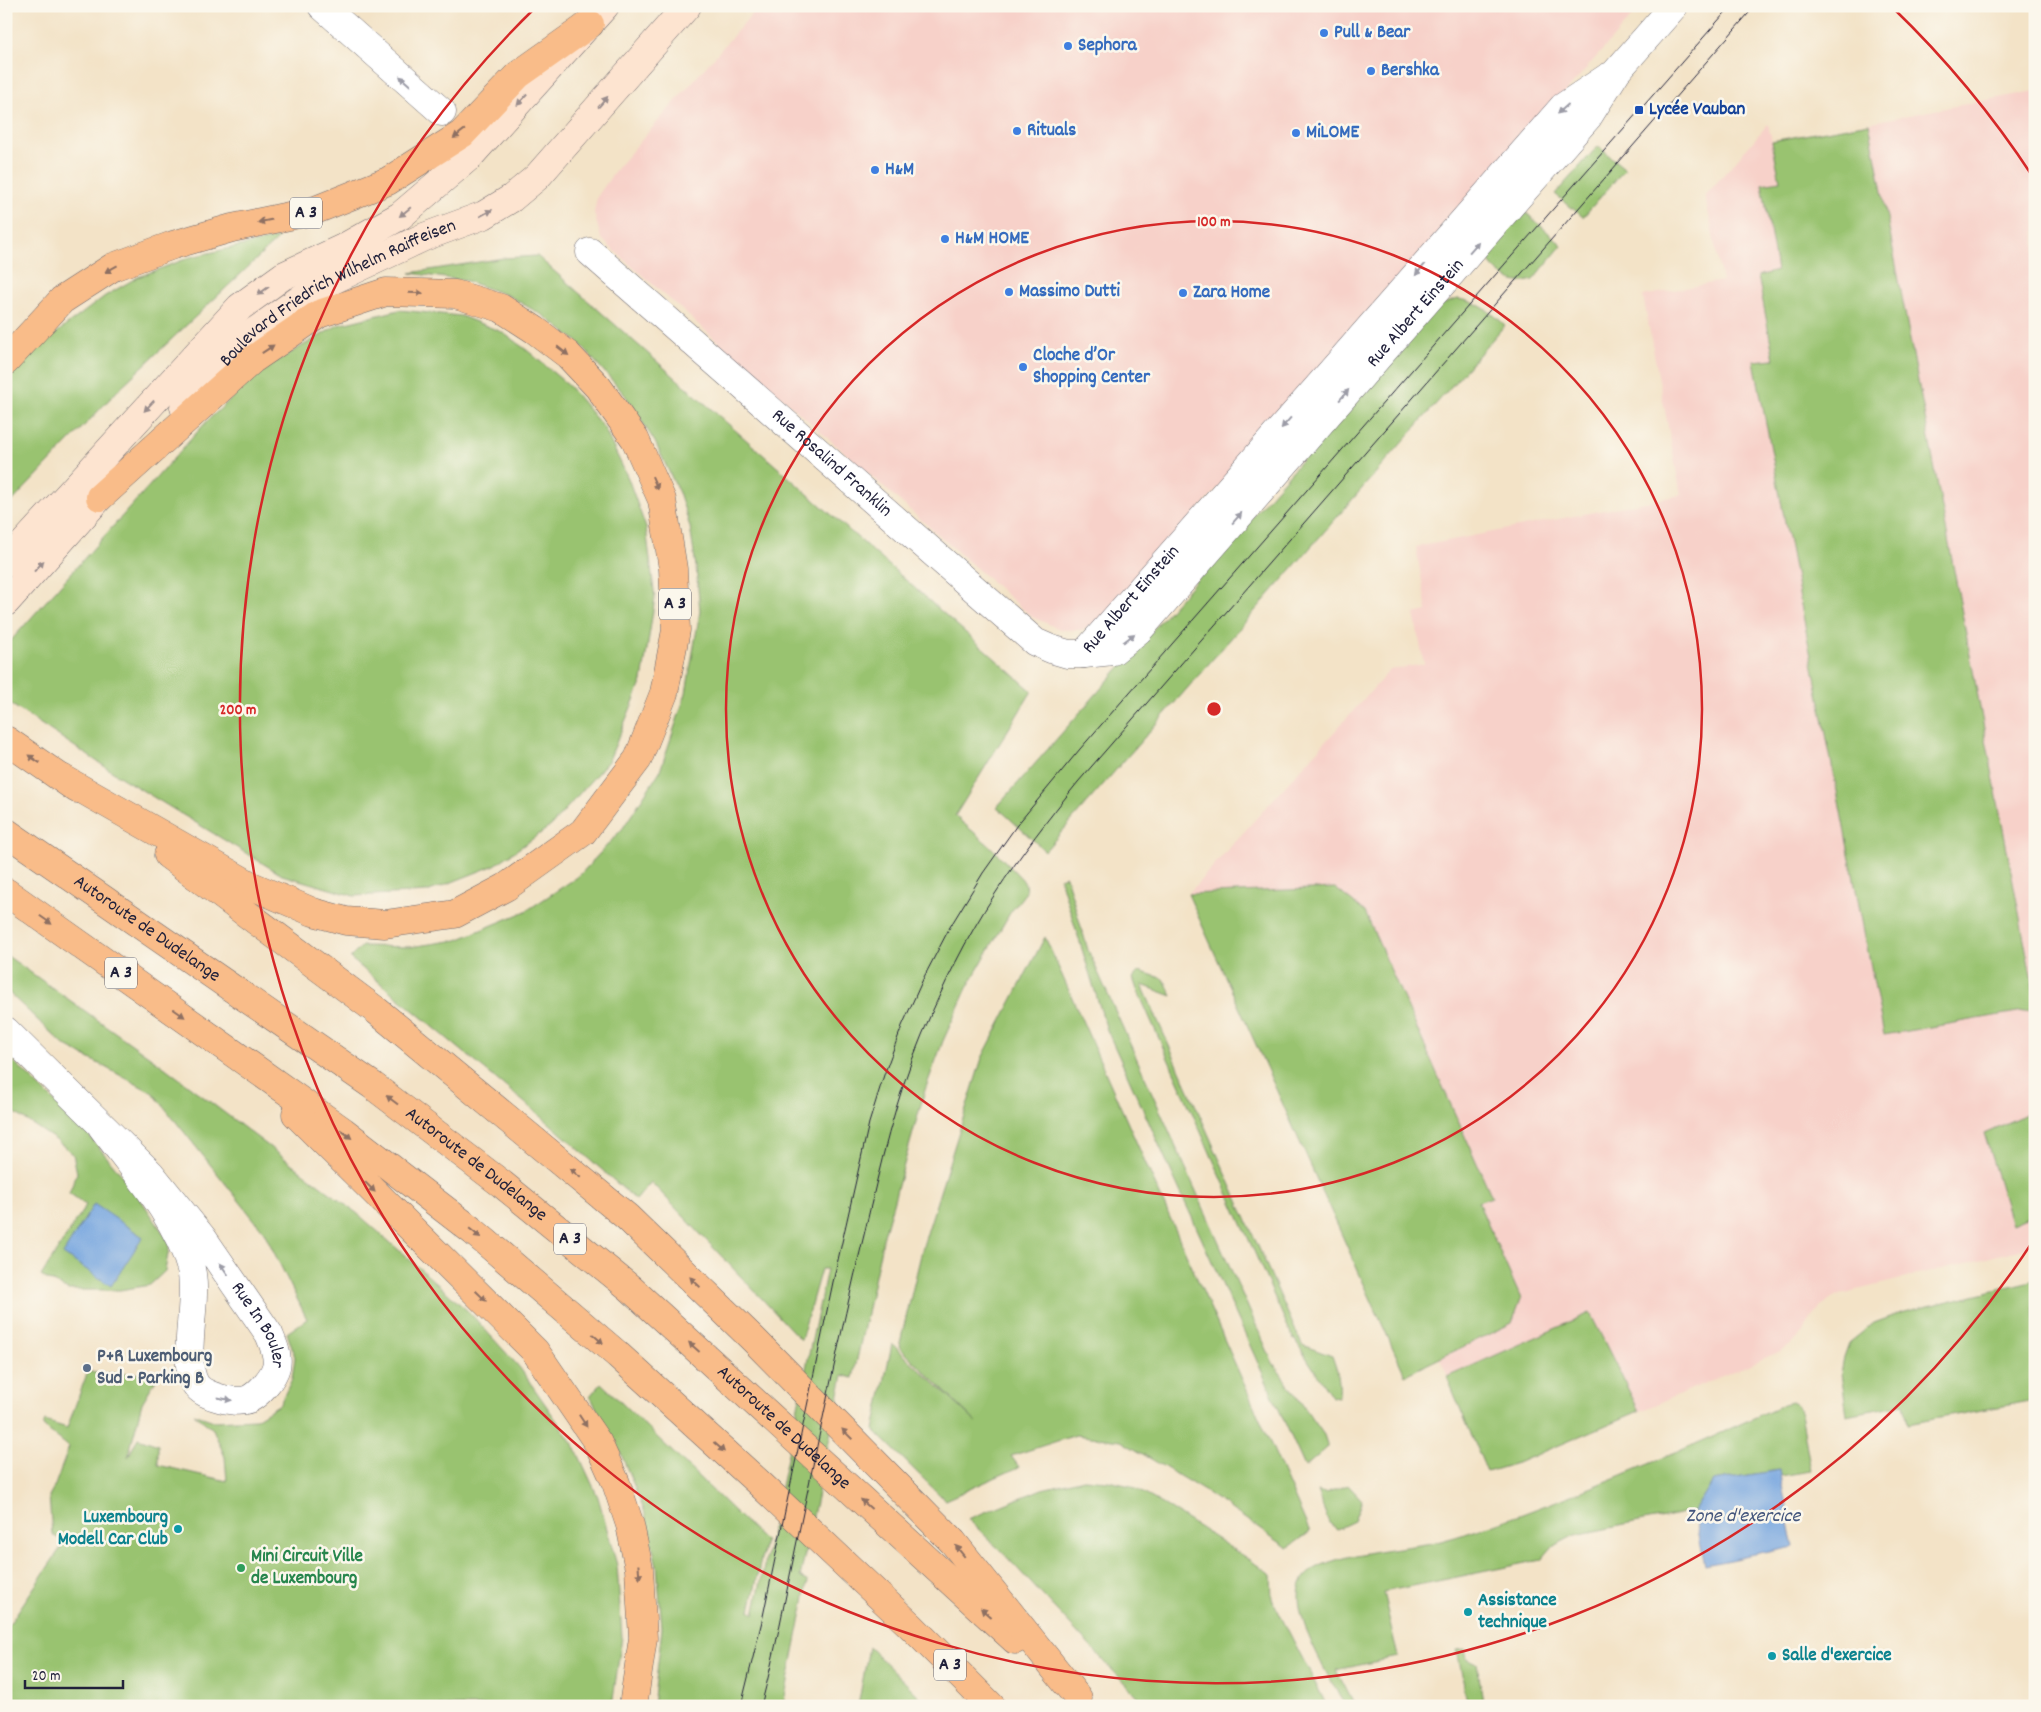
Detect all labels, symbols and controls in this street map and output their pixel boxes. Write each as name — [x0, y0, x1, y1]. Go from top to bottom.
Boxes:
place label: Pull & Bear — [1334, 20, 1411, 47]
marker: Pull & Bear — [1318, 27, 1330, 39]
place label: Sephora — [1078, 33, 1138, 60]
marker: Sephora — [1062, 40, 1074, 52]
place label: Bershka — [1381, 58, 1440, 85]
marker: Bershka — [1365, 65, 1377, 77]
one-way arrow — [399, 75, 411, 87]
one-way arrow — [516, 93, 528, 105]
one-way arrow — [597, 96, 608, 108]
place label: Lycée Vauban — [1649, 97, 1745, 124]
one-way arrow — [1557, 103, 1569, 115]
marker: Lycée Vauban — [1633, 104, 1645, 116]
place label: Rituals — [1027, 118, 1076, 145]
place label: MiLOME — [1306, 120, 1359, 147]
marker: Rituals — [1011, 125, 1023, 137]
marker: MiLOME — [1290, 127, 1302, 139]
one-way arrow — [453, 129, 466, 139]
place label: H&M — [885, 157, 914, 184]
marker: H&M — [869, 164, 881, 176]
road number: A 3 — [290, 198, 322, 228]
one-way arrow — [399, 206, 412, 217]
one-way arrow — [479, 209, 493, 217]
text: 100 m — [1197, 212, 1231, 234]
street label: Boulevard Friedrich Wilhelm Raiffeisen — [214, 213, 460, 373]
one-way arrow — [258, 217, 273, 225]
place label: H&M HOME — [955, 226, 1029, 253]
marker: H&M HOME — [939, 233, 951, 245]
one-way arrow — [1469, 240, 1480, 253]
street label: Rue Albert Einstein — [1361, 253, 1471, 374]
one-way arrow — [1415, 263, 1426, 276]
one-way arrow — [103, 265, 118, 273]
place label: Massimo Dutti — [1019, 279, 1120, 306]
place label: Zara Home — [1193, 280, 1270, 307]
one-way arrow — [257, 285, 270, 296]
marker: Massimo Dutti — [1003, 286, 1015, 298]
marker: Zara Home — [1177, 287, 1189, 299]
one-way arrow — [408, 289, 424, 297]
place label: Cloche d’Or Shopping Center — [1033, 343, 1151, 392]
one-way arrow — [261, 344, 274, 354]
one-way arrow — [556, 346, 569, 357]
marker: Cloche d’Or Shopping Center — [1017, 361, 1029, 373]
one-way arrow — [1339, 389, 1350, 402]
one-way arrow — [143, 399, 155, 411]
street label: Rue Rosalind Franklin — [765, 403, 898, 524]
one-way arrow — [1281, 416, 1292, 429]
one-way arrow — [651, 476, 659, 490]
one-way arrow — [1232, 511, 1243, 524]
street label: Rue Albert Einstein — [1076, 540, 1187, 660]
one-way arrow — [33, 559, 44, 572]
road number: A 3 — [659, 588, 691, 620]
one-way arrow — [1122, 633, 1135, 644]
text: 200 m — [220, 700, 256, 722]
centre of rings — [1205, 700, 1223, 718]
one-way arrow — [27, 754, 41, 764]
street label: Autoroute de Dudelange — [68, 869, 226, 990]
one-way arrow — [39, 915, 53, 925]
road number: A 3 — [105, 958, 137, 988]
one-way arrow — [172, 1008, 185, 1019]
one-way arrow — [385, 1095, 399, 1105]
street label: Autoroute de Dudelange — [399, 1101, 553, 1229]
one-way arrow — [339, 1128, 352, 1139]
one-way arrow — [569, 1167, 581, 1179]
one-way arrow — [364, 1181, 376, 1193]
road number: A 3 — [554, 1224, 586, 1254]
one-way arrow — [468, 1227, 481, 1238]
one-way arrow — [219, 1262, 229, 1275]
one-way arrow — [689, 1276, 701, 1288]
street label: Rue In Bouler — [224, 1277, 290, 1369]
one-way arrow — [474, 1290, 486, 1302]
one-way arrow — [592, 1333, 605, 1344]
one-way arrow — [688, 1341, 700, 1353]
place label: P+R Luxembourg Sud - Parking B — [97, 1344, 212, 1393]
street label: Autoroute de Dudelange — [710, 1360, 856, 1497]
marker: P+R Luxembourg Sud - Parking B — [81, 1362, 93, 1374]
one-way arrow — [217, 1395, 233, 1403]
one-way arrow — [579, 1415, 588, 1428]
one-way arrow — [841, 1428, 853, 1440]
one-way arrow — [713, 1441, 725, 1453]
one-way arrow — [860, 1498, 872, 1510]
water label: Zone d'exercice — [1686, 1503, 1802, 1531]
place label: Luxembourg Modell Car Club — [58, 1505, 168, 1554]
marker: Luxembourg Modell Car Club — [172, 1523, 184, 1535]
place label: Mini Circuit Ville de Luxembourg — [251, 1544, 363, 1593]
one-way arrow — [955, 1544, 966, 1557]
marker: Mini Circuit Ville de Luxembourg — [235, 1562, 247, 1574]
one-way arrow — [635, 1565, 643, 1581]
place label: Assistance technique — [1478, 1588, 1557, 1637]
marker: Assistance technique — [1462, 1606, 1474, 1618]
one-way arrow — [980, 1607, 992, 1619]
place label: Salle d'exercice — [1782, 1643, 1892, 1670]
road number: A 3 — [934, 1650, 966, 1680]
marker: Salle d'exercice — [1766, 1650, 1778, 1662]
scale bar — [25, 1657, 122, 1689]
text: 20 m — [32, 1666, 60, 1688]

